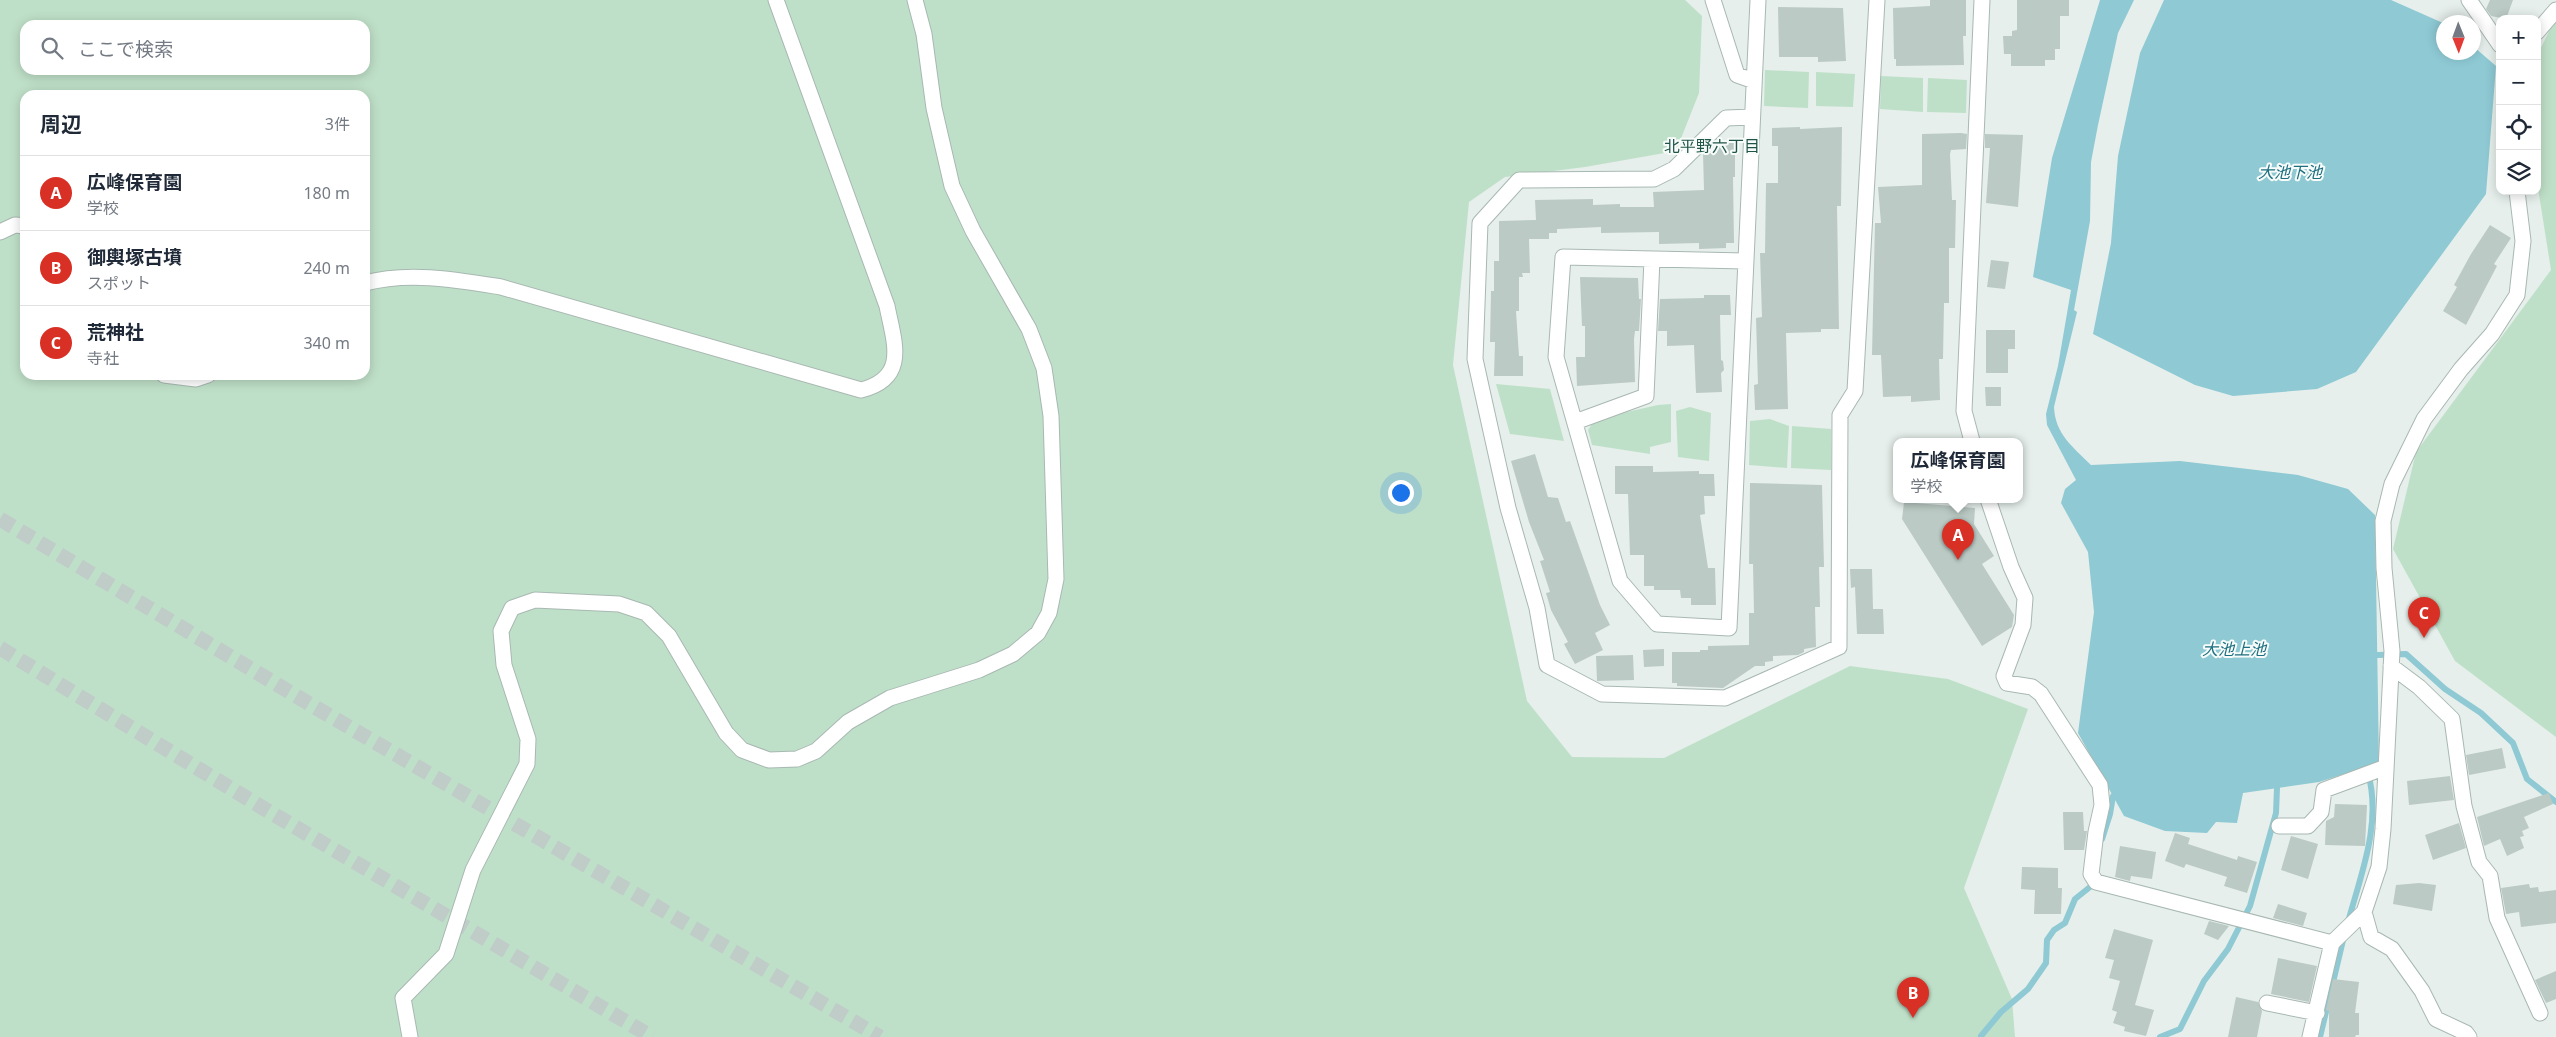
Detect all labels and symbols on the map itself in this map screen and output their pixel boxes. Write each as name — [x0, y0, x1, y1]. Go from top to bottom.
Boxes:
north arrow — [2436, 15, 2481, 60]
district label: 北平野六丁目 — [1664, 135, 1760, 157]
water label: 大池下池 — [2258, 161, 2324, 183]
your location — [1388, 480, 1414, 506]
pin: A — [1942, 519, 1974, 560]
pin: C — [2408, 597, 2440, 638]
water label: 大池上池 — [2202, 638, 2268, 660]
pin: B — [1897, 977, 1929, 1018]

